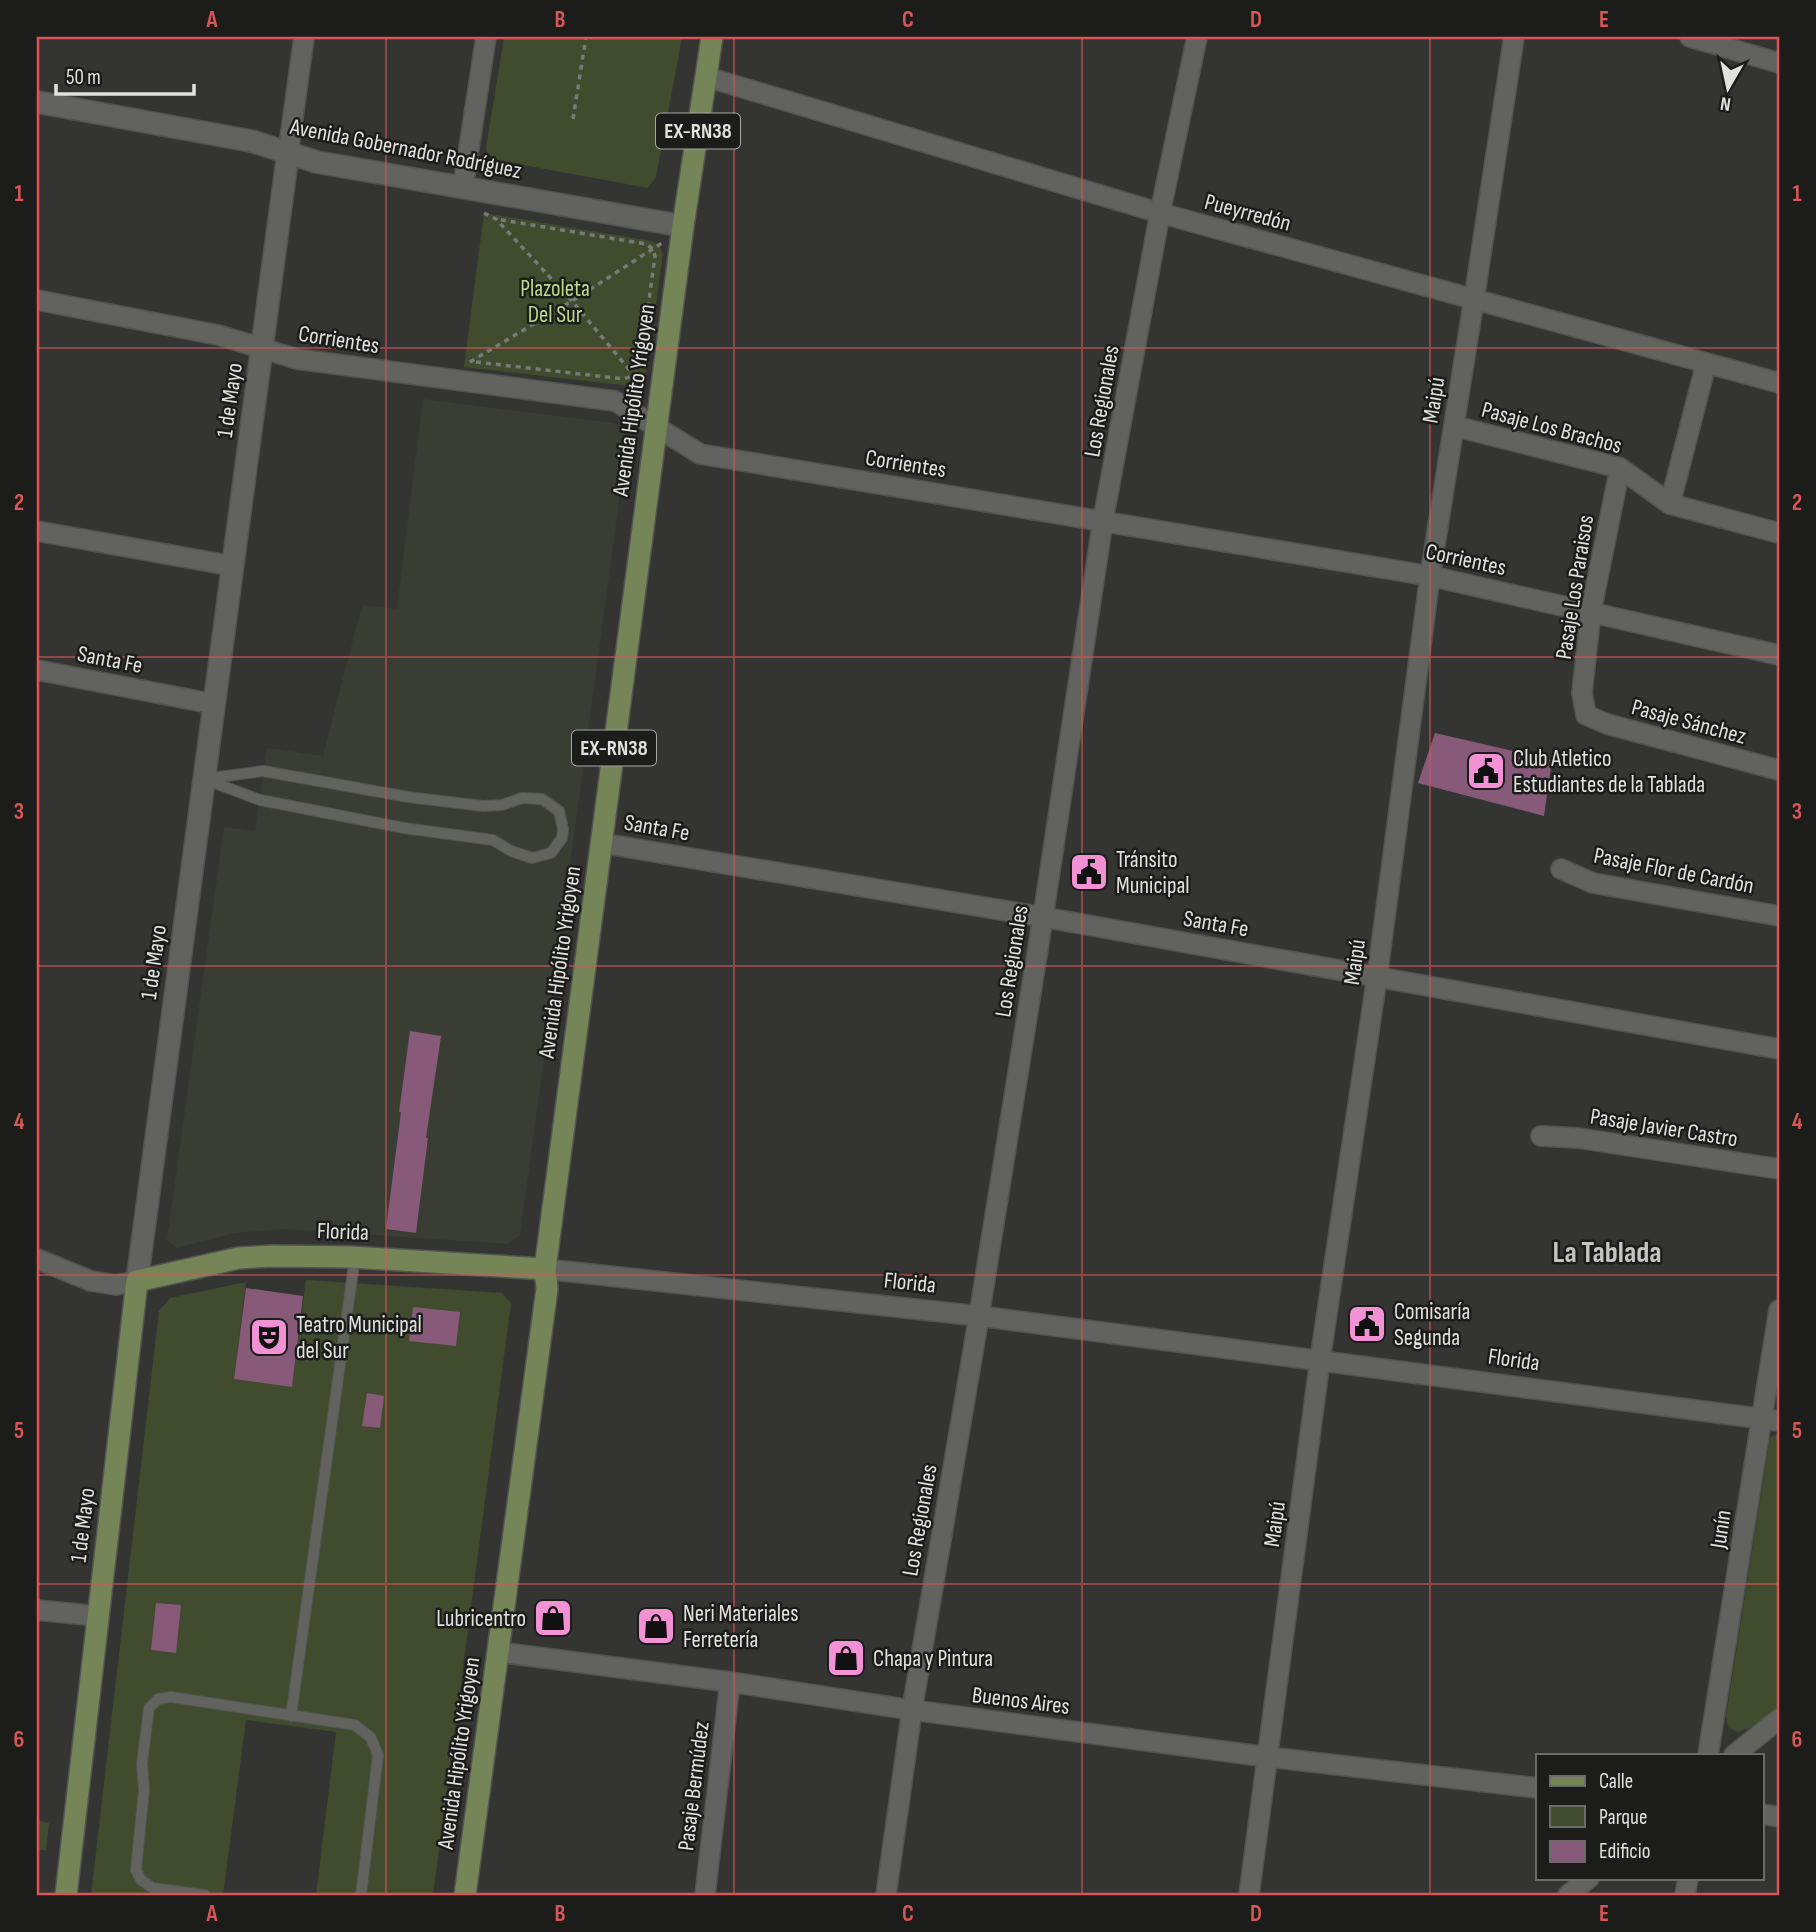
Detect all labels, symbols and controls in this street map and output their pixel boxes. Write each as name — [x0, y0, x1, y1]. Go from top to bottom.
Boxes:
text: A — [206, 6, 219, 34]
text: B — [555, 6, 566, 34]
text: C — [902, 6, 914, 34]
text: D — [1250, 6, 1262, 34]
text: E — [1599, 6, 1609, 34]
scale bar — [56, 52, 194, 96]
north arrow — [1694, 52, 1764, 122]
text: 50 m — [66, 65, 101, 90]
text: N — [1719, 91, 1732, 115]
street label: Avenida Gobernador Rodríguez — [287, 113, 524, 185]
road number: EX-RN38 — [656, 114, 740, 148]
text: 1 — [14, 180, 24, 208]
text: 1 — [1792, 180, 1802, 208]
street label: Pueyrredón — [1201, 188, 1294, 238]
park label: Plazoleta Del Sur — [520, 275, 590, 329]
street label: Avenida Hipólito Yrigoyen — [607, 302, 661, 499]
street label: Corrientes — [296, 320, 381, 360]
street label: Los Regionales — [1078, 343, 1126, 459]
street label: 1 de Mayo — [211, 361, 249, 439]
street label: Maipú — [1417, 375, 1451, 425]
street label: Pasaje Los Brachos — [1478, 396, 1625, 460]
street label: Corrientes — [863, 444, 948, 484]
text: 2 — [14, 489, 24, 517]
text: 2 — [1792, 489, 1802, 517]
street label: Pasaje Los Paraisos — [1550, 513, 1600, 661]
street label: Corrientes — [1423, 538, 1509, 582]
street label: Santa Fe — [75, 640, 145, 680]
street label: Pasaje Sánchez — [1628, 693, 1749, 751]
road number: EX-RN38 — [572, 730, 656, 766]
place label: Club Atletico Estudiantes de la Tablada — [1513, 745, 1705, 799]
public building icon: Club Atletico Estudiantes de la Tablada — [1465, 750, 1507, 792]
text: 3 — [14, 798, 24, 826]
text: 3 — [1792, 798, 1802, 826]
street label: Santa Fe — [622, 808, 692, 847]
street label: Pasaje Flor de Cardón — [1591, 842, 1756, 900]
place label: Tránsito Municipal — [1116, 846, 1190, 900]
public building icon: Tránsito Municipal — [1068, 851, 1110, 893]
street label: Avenida Hipólito Yrigoyen — [533, 864, 587, 1061]
street label: Los Regionales — [989, 903, 1035, 1019]
street label: Santa Fe — [1181, 904, 1251, 943]
street label: 1 de Mayo — [135, 923, 173, 1001]
street label: Maipú — [1338, 937, 1372, 987]
street label: Pasaje Javier Castro — [1588, 1102, 1740, 1153]
text: 4 — [14, 1108, 25, 1136]
text: 4 — [1792, 1108, 1803, 1136]
street label: Florida — [317, 1217, 369, 1247]
district label: La Tablada — [1552, 1235, 1662, 1271]
street label: Florida — [883, 1266, 937, 1300]
place label: Comisaría Segunda — [1394, 1298, 1470, 1352]
public building icon: Comisaría Segunda — [1346, 1303, 1388, 1345]
place label: Teatro Municipal del Sur — [296, 1311, 422, 1365]
theatre icon: Teatro Municipal del Sur — [248, 1316, 290, 1358]
street label: Florida — [1486, 1343, 1542, 1377]
text: 5 — [14, 1417, 24, 1445]
text: 5 — [1792, 1417, 1802, 1445]
street label: Los Regionales — [896, 1462, 944, 1578]
street label: 1 de Mayo — [65, 1486, 101, 1564]
street label: Maipú — [1258, 1499, 1292, 1549]
street label: Junín — [1704, 1508, 1738, 1551]
shop icon: Lubricentro — [532, 1597, 574, 1639]
place label: Neri Materiales Ferretería — [683, 1600, 799, 1654]
place label: Lubricentro — [436, 1605, 526, 1633]
shop icon: Neri Materiales Ferretería — [635, 1605, 677, 1647]
shop icon: Chapa y Pintura — [825, 1637, 867, 1679]
place label: Chapa y Pintura — [873, 1645, 993, 1673]
street label: Avenida Hipólito Yrigoyen — [432, 1655, 486, 1852]
street label: Buenos Aires — [970, 1681, 1071, 1721]
street label: Pasaje Bermúdez — [672, 1720, 716, 1852]
text: 6 — [14, 1726, 24, 1754]
text: 6 — [1792, 1726, 1802, 1754]
legend — [1536, 1754, 1764, 1880]
text: Calle — [1599, 1769, 1633, 1794]
text: Parque — [1599, 1805, 1647, 1830]
text: Edificio — [1599, 1839, 1650, 1864]
text: A — [206, 1900, 219, 1928]
text: B — [555, 1900, 566, 1928]
text: C — [902, 1900, 914, 1928]
text: D — [1250, 1900, 1262, 1928]
text: E — [1599, 1900, 1609, 1928]

